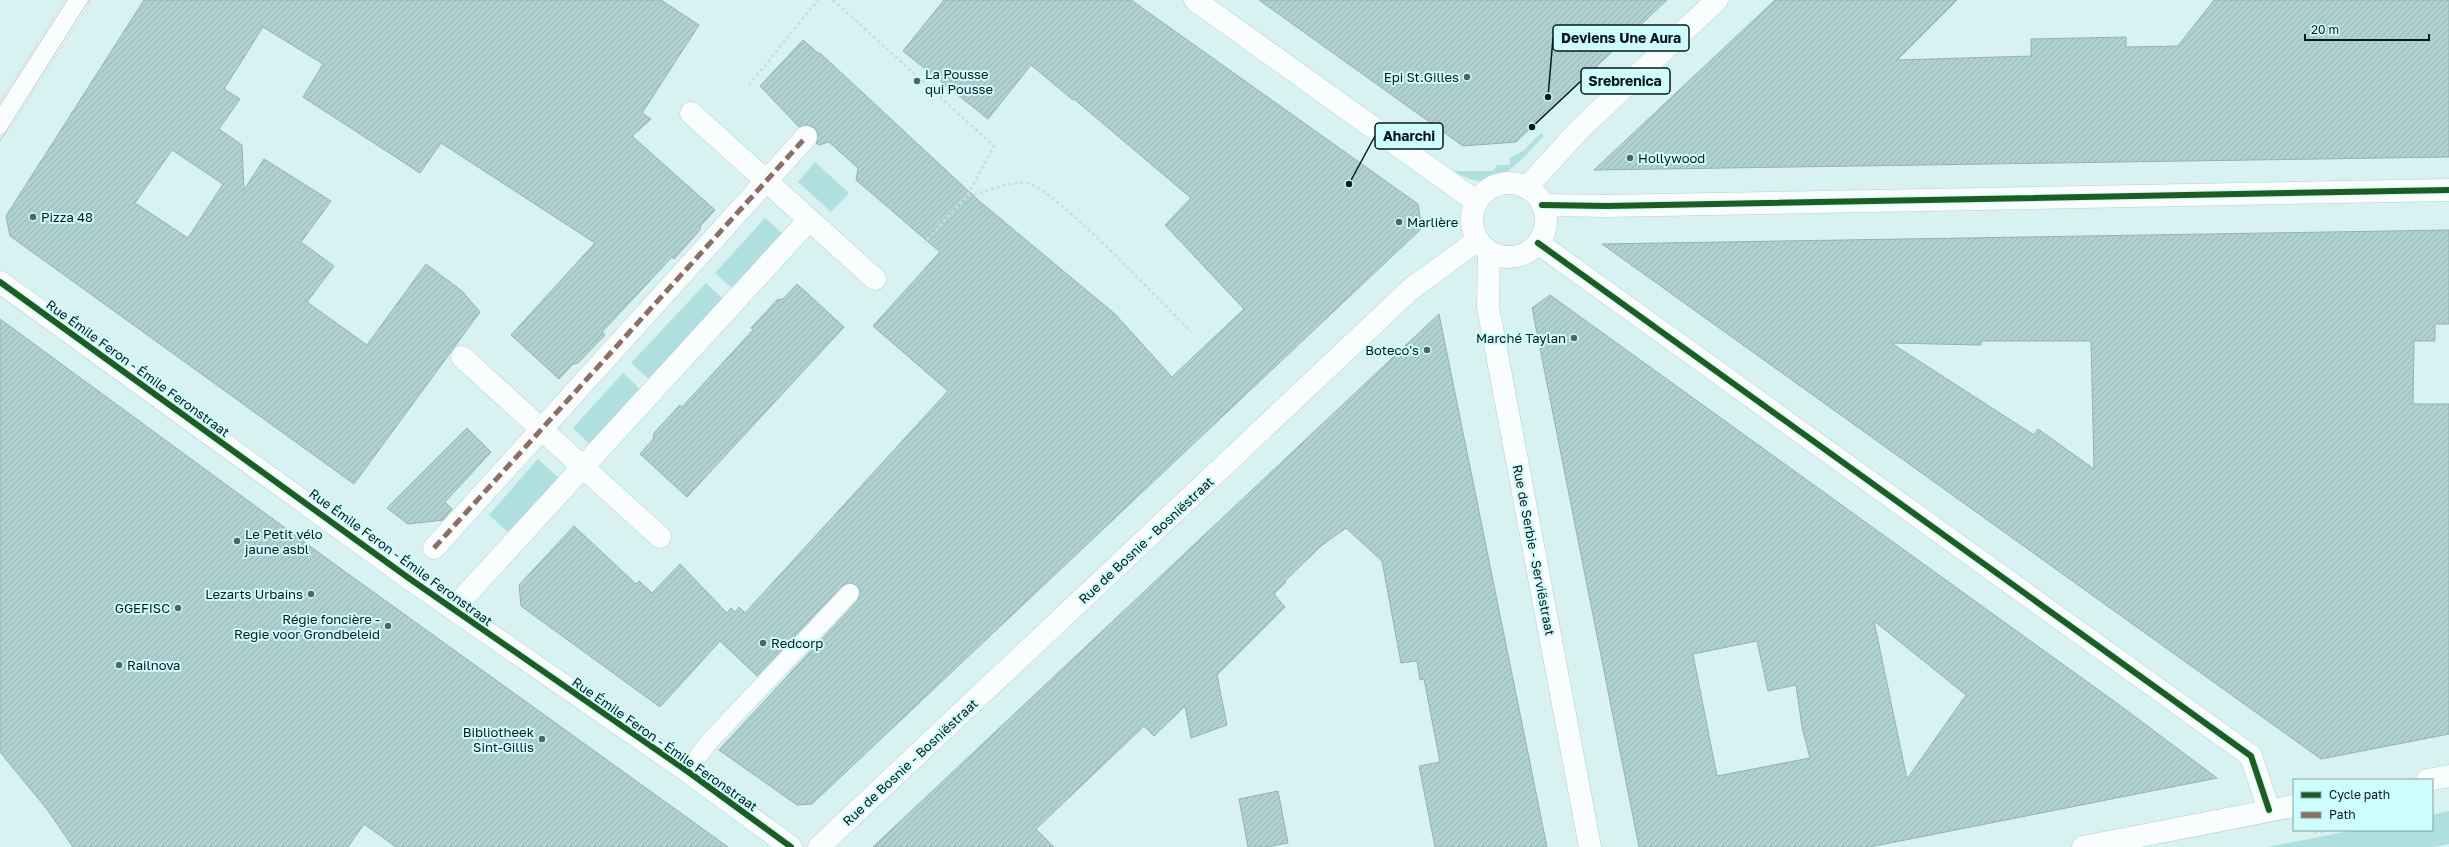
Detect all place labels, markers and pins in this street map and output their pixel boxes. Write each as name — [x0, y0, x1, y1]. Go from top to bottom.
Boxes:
callout: Deviens Une Aura — [1553, 25, 1689, 51]
place label: La Pousse qui Pousse — [925, 66, 993, 97]
callout: Srebrenica — [1581, 68, 1670, 94]
place label: Epi St.Gilles — [1384, 69, 1459, 85]
marker: Epi St.Gilles — [1462, 72, 1472, 82]
marker: La Pousse qui Pousse — [912, 76, 922, 86]
callout: Aharchi — [1375, 123, 1443, 149]
place label: Hollywood — [1638, 150, 1705, 166]
marker: Hollywood — [1625, 153, 1635, 163]
place label: Pizza 48 — [41, 209, 93, 225]
marker: Pizza 48 — [28, 212, 38, 222]
place label: Marlière — [1407, 214, 1458, 230]
marker: Marlière — [1394, 217, 1404, 227]
place label: Marché Taylan — [1476, 330, 1566, 346]
marker: Marché Taylan — [1569, 333, 1579, 343]
place label: Boteco's — [1365, 342, 1419, 358]
marker: Boteco's — [1422, 345, 1432, 355]
place label: Le Petit vélo jaune asbl — [244, 526, 323, 557]
marker: Le Petit vélo jaune asbl — [232, 536, 242, 546]
place label: Lezarts Urbains — [205, 586, 303, 602]
marker: Lezarts Urbains — [306, 589, 316, 599]
place label: GGEFISC — [115, 600, 170, 616]
marker: GGEFISC — [173, 603, 183, 613]
place label: Régie foncière - Regie voor Grondbeleid — [234, 611, 380, 642]
marker: Régie foncière - Regie voor Grondbeleid — [383, 621, 393, 631]
place label: Redcorp — [771, 635, 823, 651]
marker: Redcorp — [758, 638, 768, 648]
place label: Railnova — [127, 657, 180, 673]
marker: Railnova — [114, 660, 124, 670]
place label: Bibliotheek Sint-Gillis — [463, 724, 535, 755]
marker: Bibliotheek Sint-Gillis — [537, 734, 547, 744]

